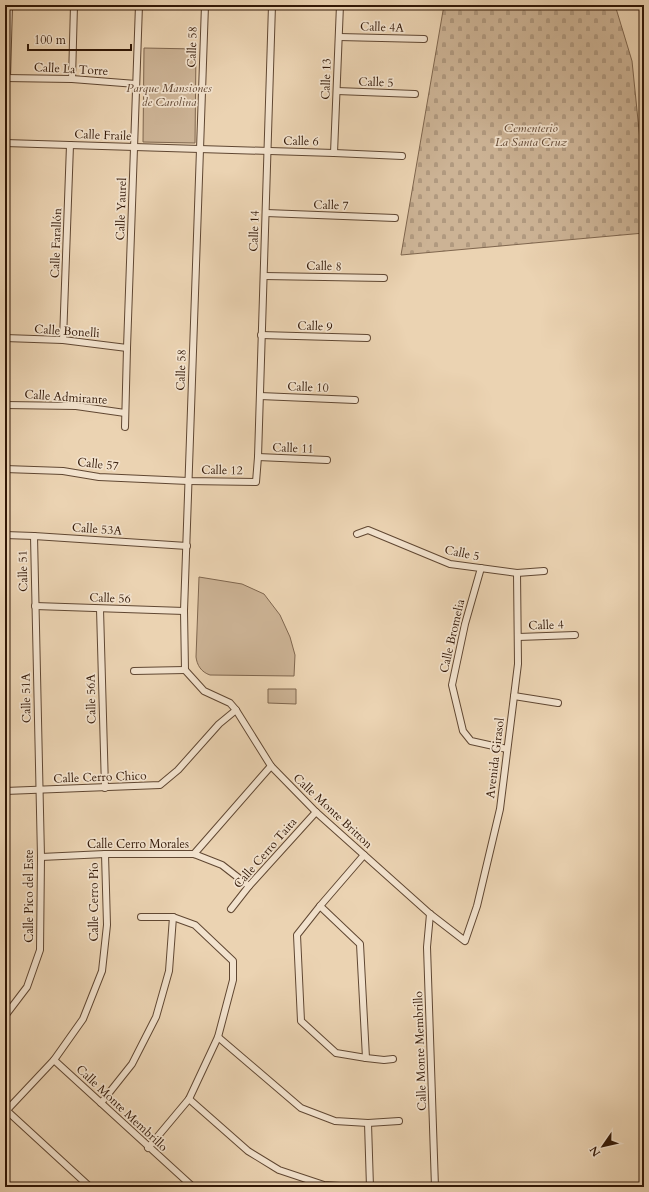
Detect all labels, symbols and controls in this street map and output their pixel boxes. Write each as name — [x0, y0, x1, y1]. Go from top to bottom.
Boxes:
street label: Calle 4A — [360, 18, 405, 36]
scale bar — [28, 26, 131, 52]
street label: Calle 58 — [183, 26, 201, 68]
text: 100 m — [34, 32, 67, 48]
street label: Calle 13 — [317, 58, 335, 100]
street label: Calle La Torre — [33, 59, 109, 79]
street label: Calle 5 — [358, 73, 394, 91]
park label: Parque Mansiones de Carolina — [126, 80, 212, 110]
park label: Cementerio La Santa Cruz — [495, 120, 567, 150]
street label: Calle Fraile — [74, 126, 132, 144]
street label: Calle 6 — [283, 133, 319, 149]
street label: Calle Yaurel — [112, 177, 130, 241]
street label: Calle 7 — [313, 196, 349, 214]
street label: Calle Farallón — [47, 207, 65, 278]
street label: Calle 14 — [245, 210, 263, 252]
street label: Calle 8 — [306, 258, 342, 274]
street label: Calle 9 — [297, 317, 333, 335]
street label: Calle Bonelli — [34, 321, 101, 341]
street label: Calle 58 — [172, 349, 190, 391]
street label: Calle 10 — [287, 378, 329, 396]
street label: Calle Admirante — [24, 386, 108, 408]
street label: Calle 11 — [272, 439, 314, 457]
street label: Calle 57 — [77, 454, 119, 474]
street label: Calle 12 — [201, 462, 243, 478]
street label: Calle 53A — [72, 519, 123, 539]
street label: Calle 5 — [443, 542, 481, 564]
street label: Calle 51 — [15, 550, 31, 592]
street label: Calle 56 — [89, 589, 131, 607]
street label: Calle Bromelia — [436, 597, 468, 675]
street label: Calle 4 — [528, 616, 564, 634]
street label: Calle 51A — [18, 672, 34, 723]
street label: Calle 56A — [83, 673, 99, 724]
street label: Avenida Girasol — [482, 717, 508, 799]
street label: Calle Cerro Chico — [53, 767, 147, 787]
street label: Calle Monte Britton — [290, 770, 376, 852]
street label: Calle Cerro Taita — [230, 814, 301, 892]
street label: Calle Cerro Morales — [87, 836, 189, 852]
street label: Calle Pico del Este — [21, 849, 37, 943]
street label: Calle Cerro Pío — [86, 862, 102, 942]
street label: Calle Monte Membrillo — [410, 990, 430, 1111]
street label: Calle Monte Membrillo — [73, 1061, 172, 1155]
north arrow — [583, 1126, 623, 1166]
text: N — [586, 1143, 604, 1159]

